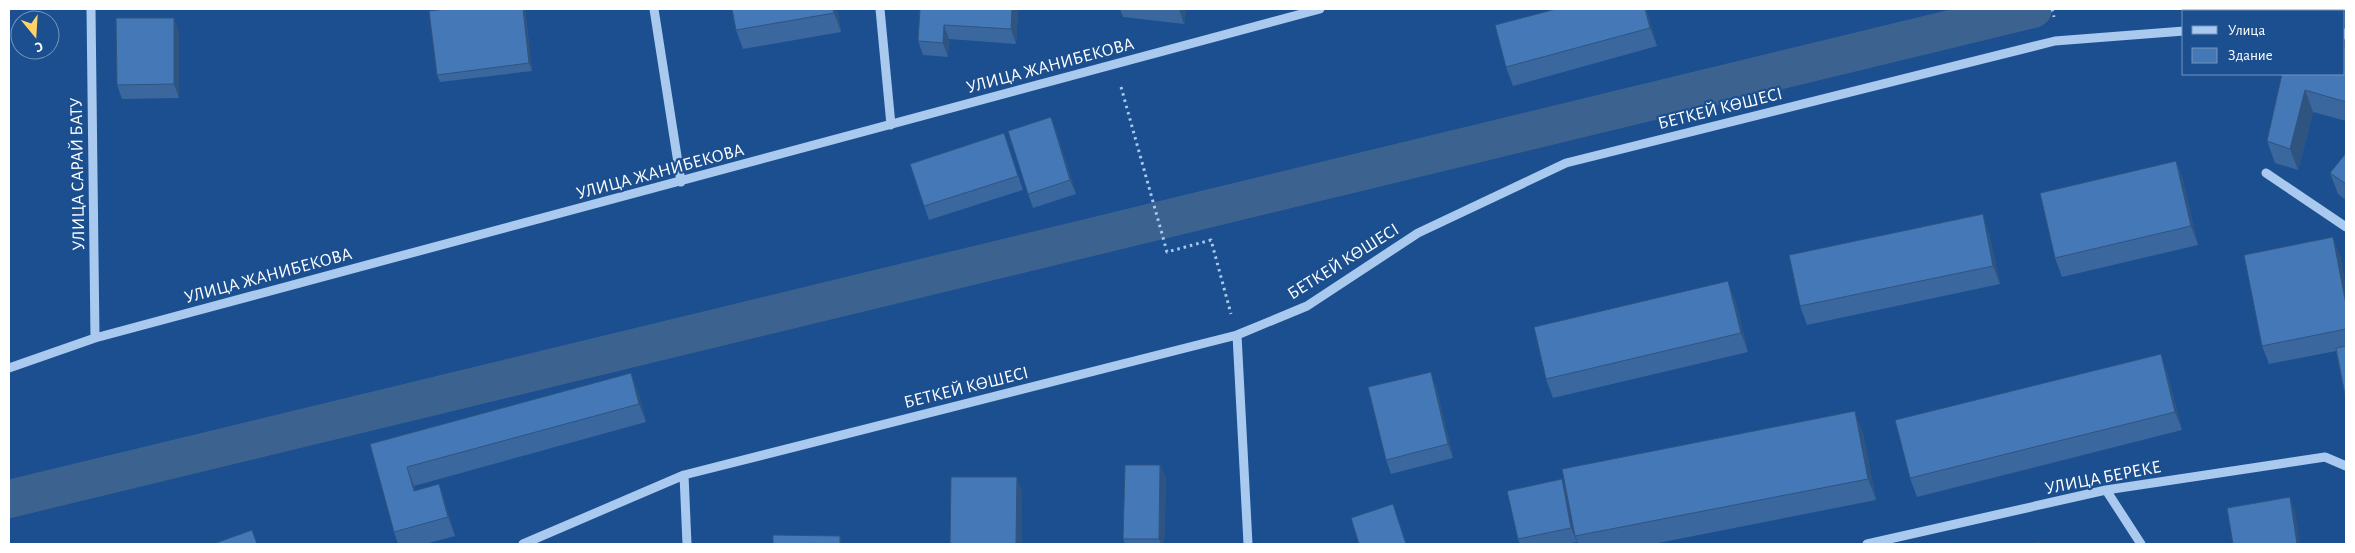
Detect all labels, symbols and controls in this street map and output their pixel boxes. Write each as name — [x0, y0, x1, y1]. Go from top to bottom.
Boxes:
north arrow — [10, 10, 60, 60]
legend — [2182, 10, 2345, 75]
text: Улица — [2228, 23, 2265, 38]
street label: УЛИЦА ЖАНИБЕКОВА — [965, 35, 1136, 97]
text: С — [33, 39, 45, 54]
text: Здание — [2228, 48, 2273, 63]
street label: БЕТКЕЙ КӨШЕСІ — [1656, 83, 1784, 133]
street label: УЛИЦА САРАЙ БАТУ — [66, 97, 88, 251]
street label: УЛИЦА ЖАНИБЕКОВА — [575, 141, 746, 203]
street label: БЕТКЕЙ КӨШЕСІ — [1284, 219, 1402, 303]
street label: УЛИЦА ЖАНИБЕКОВА — [183, 245, 354, 307]
street label: БЕТКЕЙ КӨШЕСІ — [902, 362, 1030, 412]
street label: УЛИЦА БЕРЕКЕ — [2044, 458, 2163, 498]

